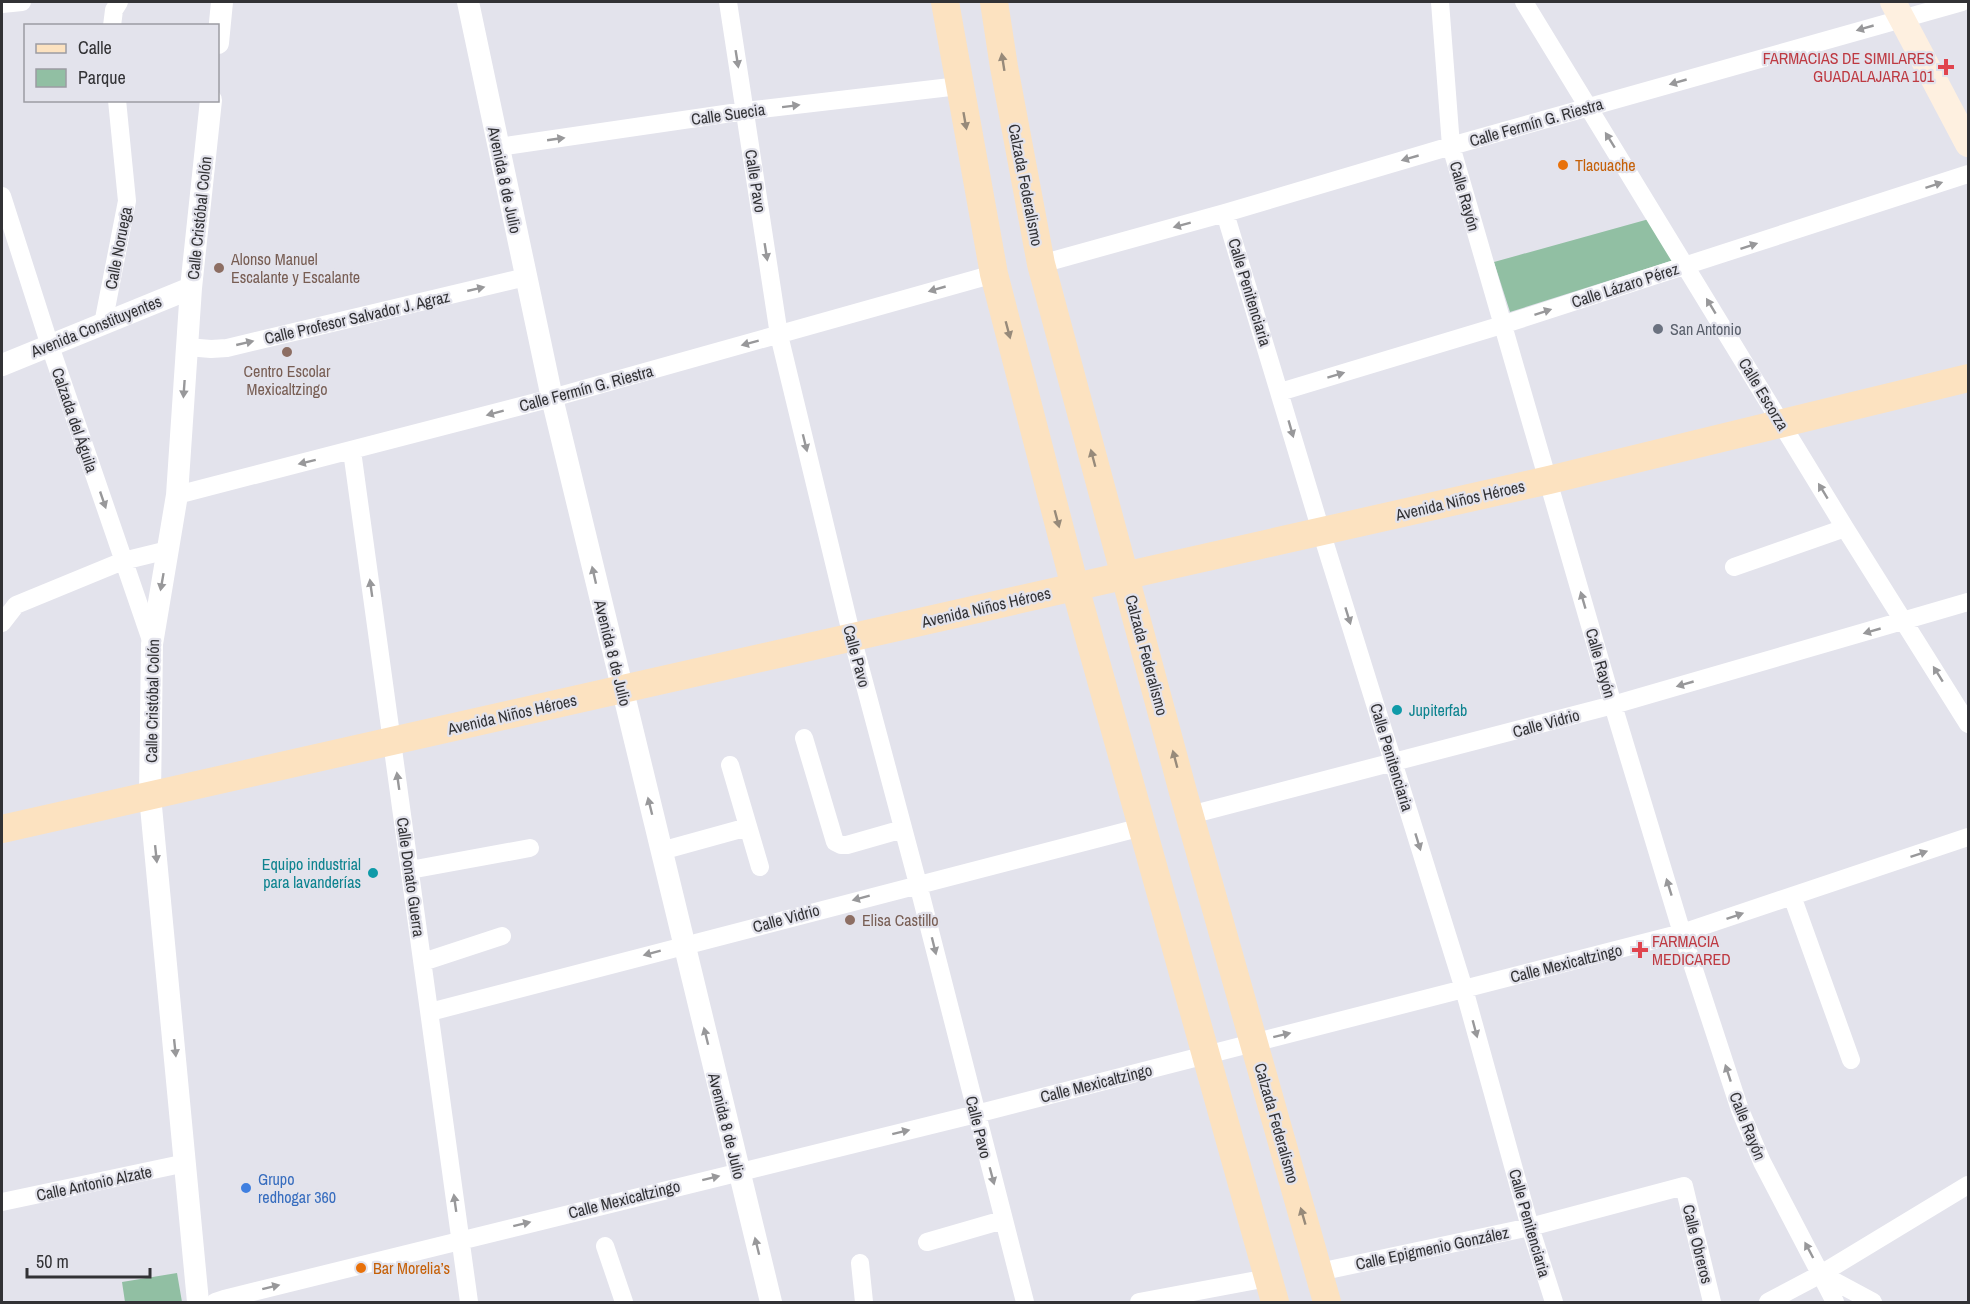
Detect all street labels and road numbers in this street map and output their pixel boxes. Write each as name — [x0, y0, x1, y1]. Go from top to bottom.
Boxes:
street label: Calle Fermín G. Riestra — [1467, 92, 1606, 152]
street label: Calle Suecia — [690, 98, 767, 130]
street label: Calzada Federalismo — [1003, 122, 1049, 248]
street label: Avenida 8 de Julio — [483, 124, 527, 235]
street label: Calle Pavo — [740, 148, 772, 214]
street label: Calle Cristóbal Colón — [182, 155, 216, 281]
street label: Calle Rayón — [1445, 159, 1485, 233]
street label: Calle Noruega — [99, 204, 137, 291]
street label: Calle Penitenciaria — [1223, 235, 1277, 349]
street label: Calle Lázaro Pérez — [1569, 257, 1682, 313]
street label: Calle Profesor Salvador J. Agraz — [262, 285, 452, 349]
street label: Avenida Constituyentes — [26, 290, 165, 363]
street label: Calle Escorza — [1734, 354, 1795, 435]
street label: Calle Fermín G. Riestra — [517, 359, 656, 416]
street label: Calzada del Águila — [47, 365, 103, 476]
street label: Avenida Niños Héroes — [1392, 474, 1527, 526]
street label: Avenida Niños Héroes — [918, 581, 1053, 633]
street label: Calzada Federalismo — [1120, 592, 1174, 718]
street label: Avenida 8 de Julio — [589, 597, 637, 708]
street label: Calle Pavo — [838, 623, 876, 689]
street label: Calle Rayón — [1581, 626, 1621, 700]
street label: Calle Cristóbal Colón — [140, 639, 164, 763]
street label: Avenida Niños Héroes — [444, 688, 579, 740]
street label: Calle Penitenciaria — [1365, 700, 1419, 814]
street label: Calle Vidrio — [1510, 704, 1582, 742]
street label: Calle Donato Guerra — [392, 816, 430, 939]
street label: Calle Vidrio — [750, 899, 822, 937]
street label: Calle Mexicaltzingo — [1508, 938, 1624, 988]
street label: Calle Mexicaltzingo — [1038, 1058, 1154, 1108]
street label: Calzada Federalismo — [1249, 1060, 1305, 1186]
street label: Avenida 8 de Julio — [703, 1070, 751, 1181]
street label: Calle Rayón — [1724, 1089, 1772, 1163]
street label: Calle Pavo — [961, 1094, 997, 1160]
street label: Calle Antonio Alzate — [34, 1160, 154, 1206]
street label: Calle Penitenciaria — [1504, 1166, 1556, 1280]
street label: Calle Mexicaltzingo — [566, 1174, 682, 1224]
street label: Calle Obreros — [1678, 1202, 1718, 1286]
street label: Calle Epigmenio González — [1353, 1221, 1511, 1275]

